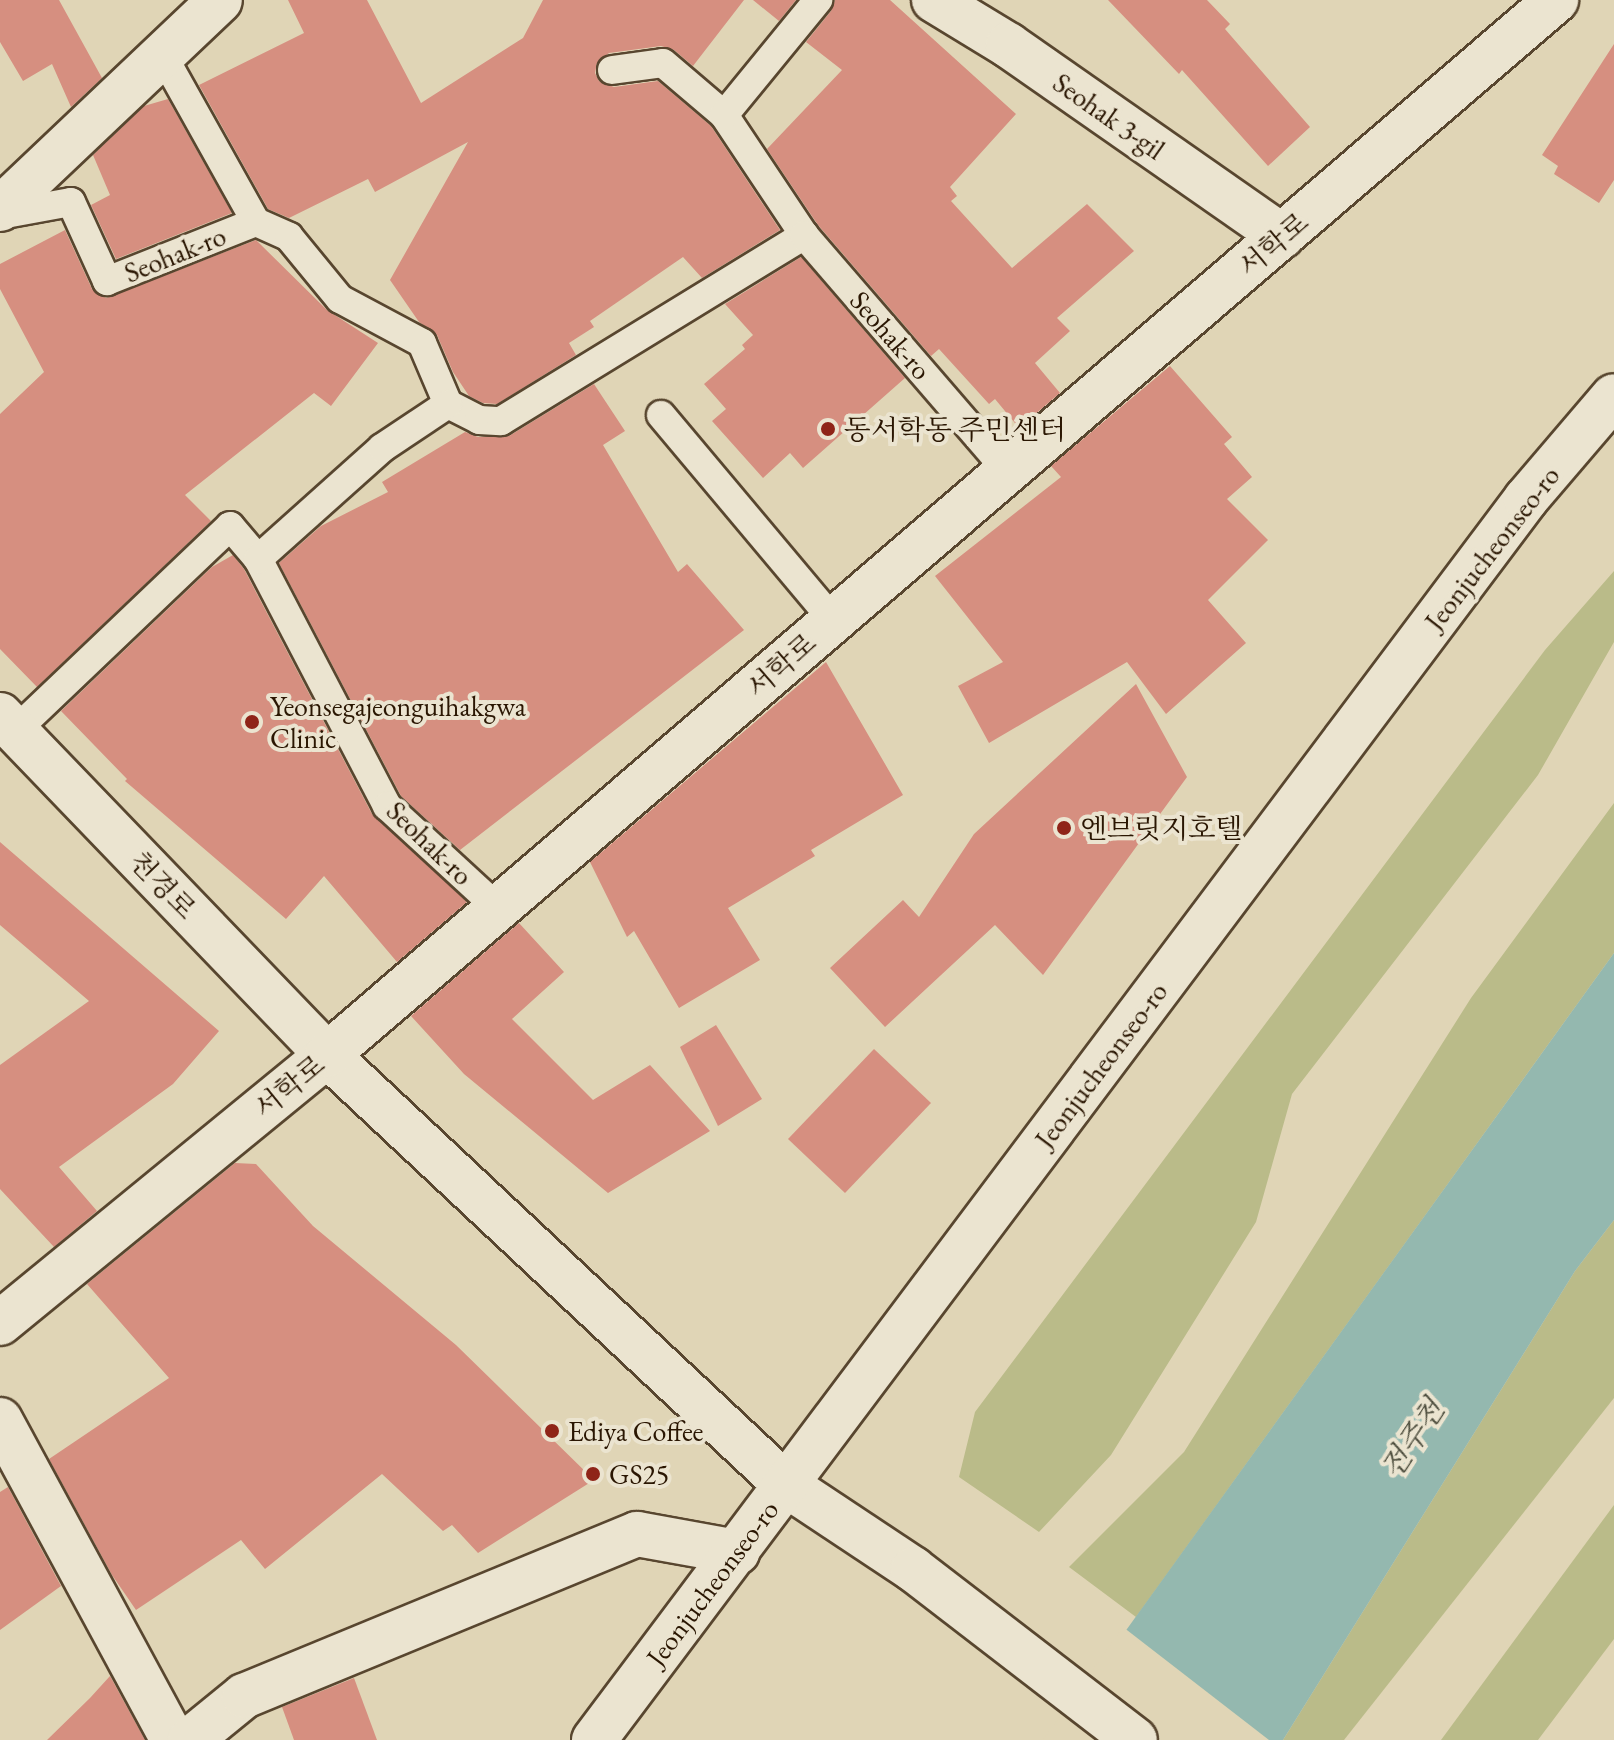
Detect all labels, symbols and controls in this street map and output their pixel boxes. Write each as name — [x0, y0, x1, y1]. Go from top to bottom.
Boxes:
street label: Seohak 3-gil — [1047, 65, 1171, 167]
street label: 서학로 — [1231, 205, 1315, 283]
street label: Seohak-ro — [119, 218, 231, 290]
street label: Seohak-ro — [843, 284, 939, 386]
place label: 동서학동 주민센터 — [844, 412, 1066, 446]
marker: 동서학동 주민센터 — [819, 420, 837, 438]
street label: Jeonjucheonseo-ro — [1417, 459, 1567, 637]
street label: 서학로 — [739, 626, 823, 704]
place label: Yeonsegajeonguihakgwa Clinic — [270, 689, 526, 755]
marker: Yeonsegajeonguihakgwa Clinic — [241, 711, 263, 733]
street label: Seohak-ro — [380, 794, 480, 892]
place label: 엔브릿지호텔 — [1080, 811, 1242, 845]
marker: 엔브릿지호텔 — [1055, 819, 1073, 837]
street label: 천경로 — [123, 844, 203, 926]
street label: Jeonjucheonseo-ro — [1028, 975, 1174, 1155]
street label: 서학로 — [247, 1047, 331, 1125]
water label: 전주천 — [1374, 1393, 1452, 1485]
place label: Ediya Coffee — [568, 1414, 703, 1448]
marker: Ediya Coffee — [543, 1422, 561, 1440]
place label: GS25 — [609, 1457, 669, 1491]
marker: GS25 — [584, 1465, 602, 1483]
street label: Jeonjucheonseo-ro — [639, 1493, 785, 1673]

